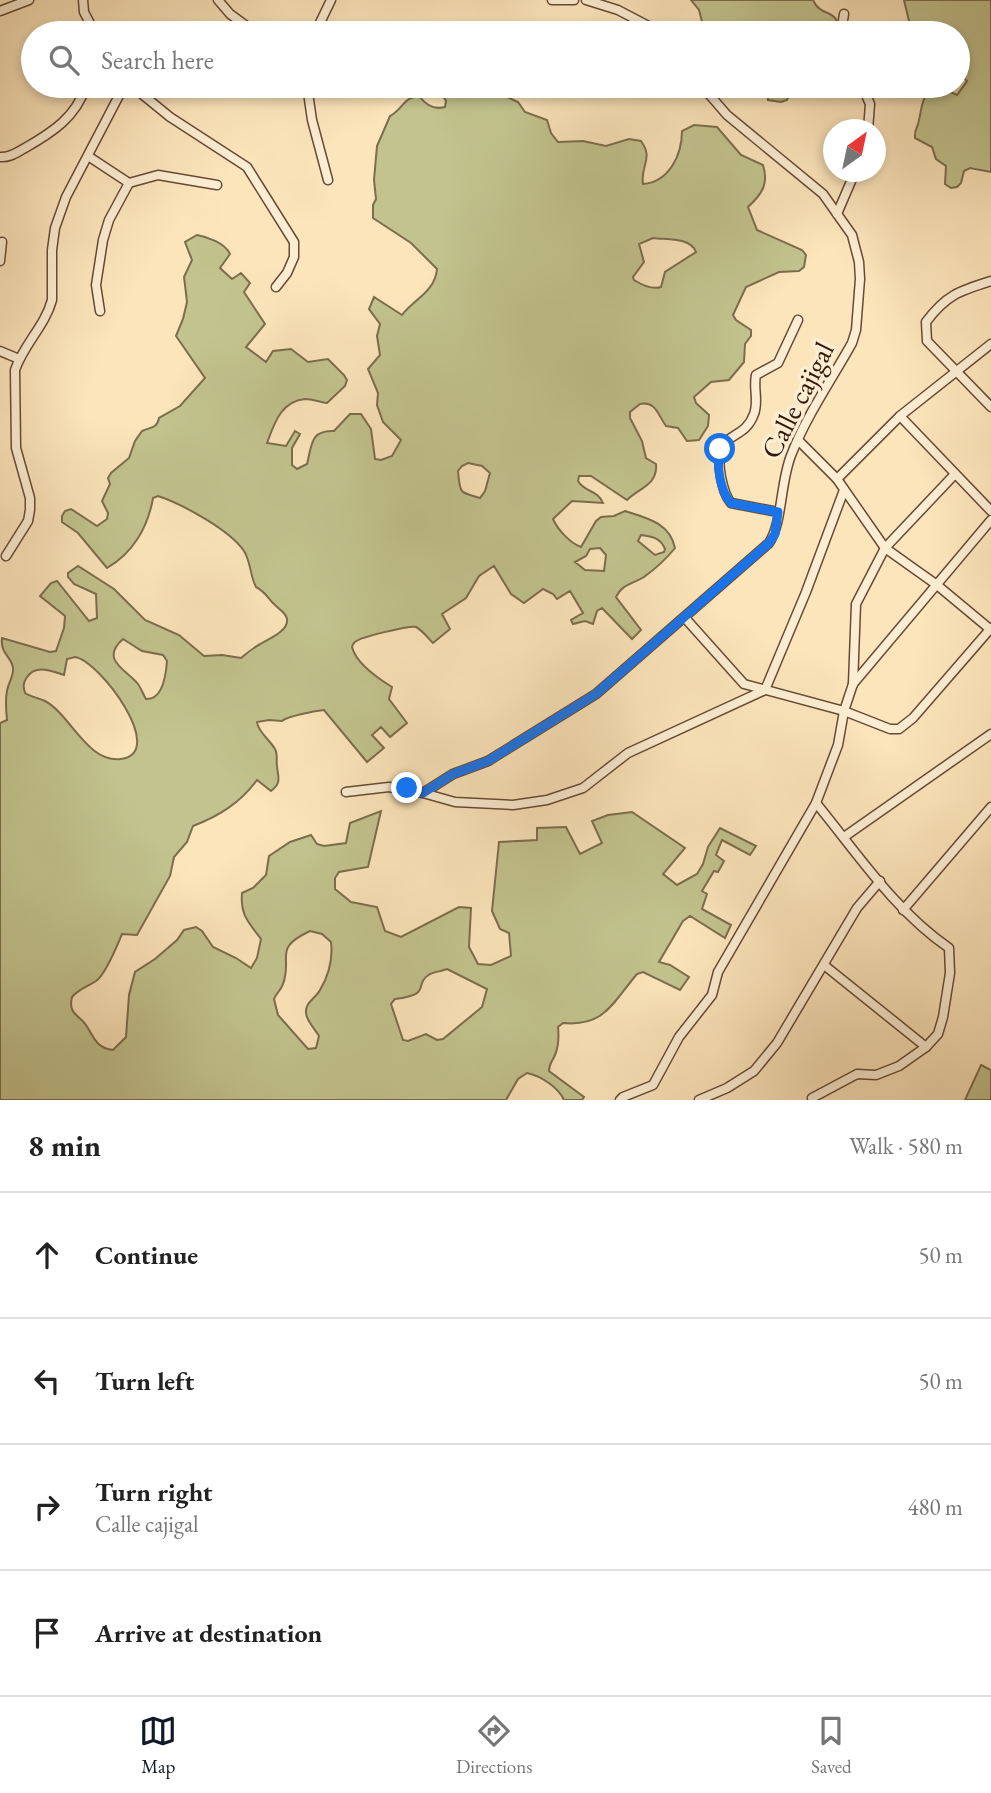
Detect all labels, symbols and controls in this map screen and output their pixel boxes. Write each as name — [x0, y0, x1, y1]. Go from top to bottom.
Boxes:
search box — [21, 21, 970, 98]
icon: search — [45, 41, 83, 79]
text: Search here — [101, 43, 214, 77]
north arrow — [823, 119, 886, 182]
street label: Calle cajigal — [752, 335, 842, 464]
route start — [704, 433, 735, 464]
route end — [391, 772, 422, 803]
text: 8 min — [28, 1126, 101, 1165]
text: Walk · 580 m — [849, 1131, 963, 1161]
icon: ahead — [28, 1236, 66, 1274]
text: Continue — [95, 1238, 198, 1272]
text: 50 m — [918, 1240, 963, 1270]
icon: left — [28, 1362, 66, 1400]
text: Turn left — [95, 1364, 194, 1398]
text: 50 m — [918, 1366, 963, 1396]
text: Turn right — [95, 1475, 213, 1509]
icon: right — [28, 1488, 66, 1526]
text: 480 m — [907, 1492, 963, 1522]
text: Calle cajigal — [95, 1509, 199, 1539]
icon: arrive — [28, 1614, 66, 1652]
text: Arrive at destination — [95, 1616, 322, 1650]
tab: Map — [139, 1712, 177, 1779]
tab: Directions — [456, 1712, 532, 1779]
tab: Saved — [811, 1712, 852, 1779]

